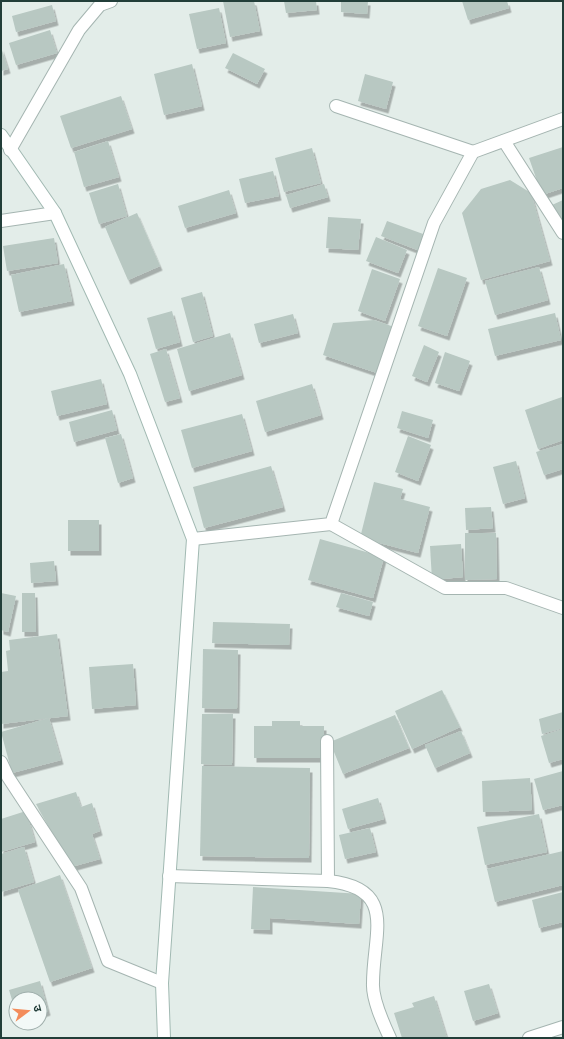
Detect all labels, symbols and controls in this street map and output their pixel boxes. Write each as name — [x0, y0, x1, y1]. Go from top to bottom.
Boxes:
north arrow — [8, 991, 48, 1031]
text: उ — [30, 1003, 44, 1014]

